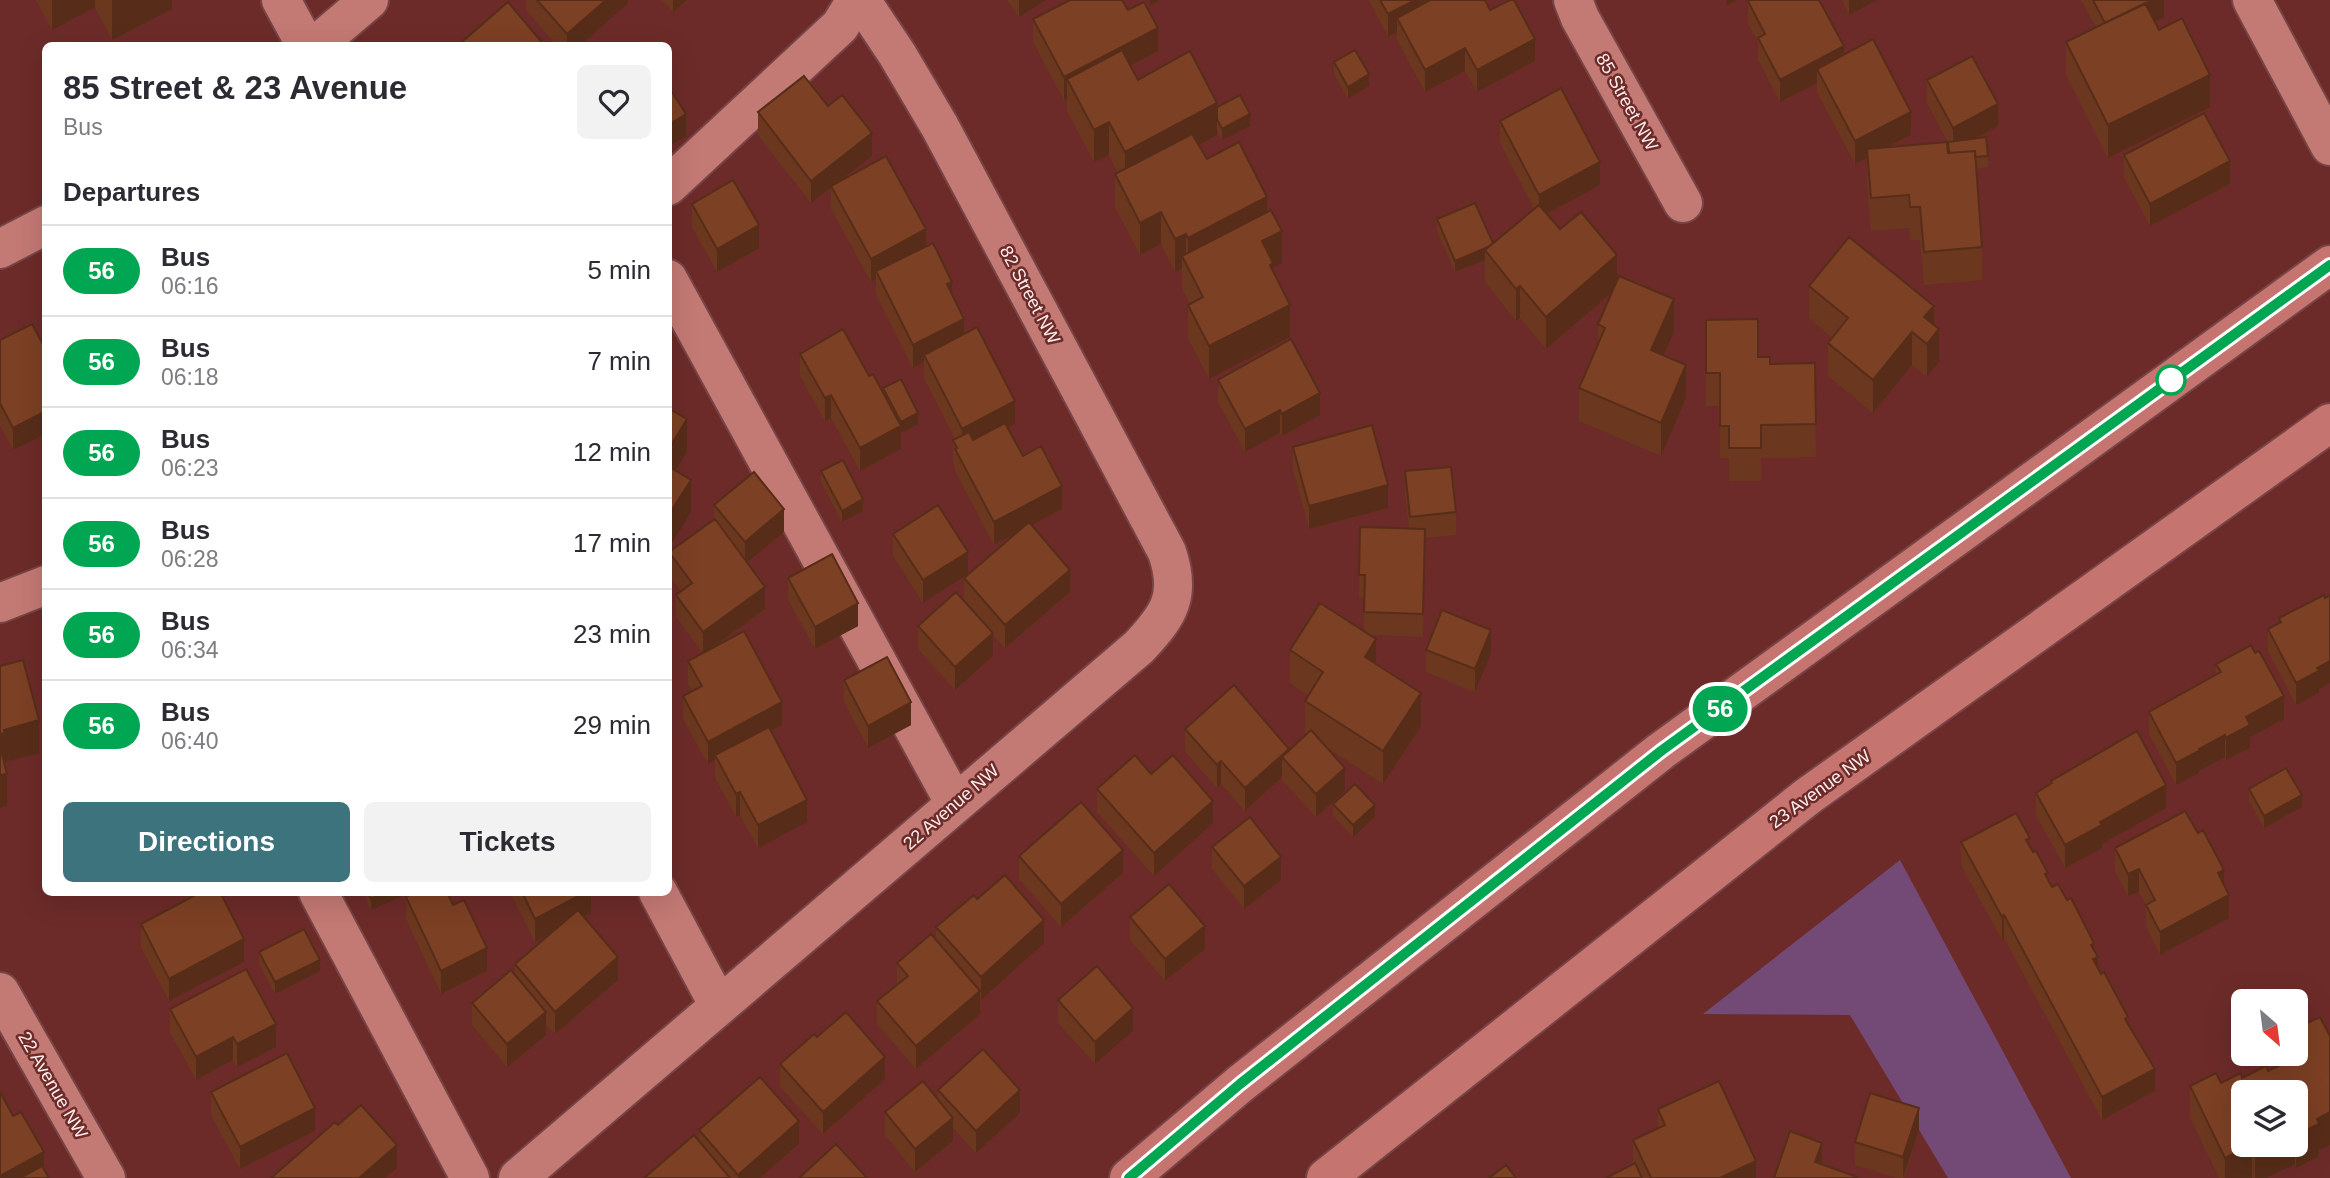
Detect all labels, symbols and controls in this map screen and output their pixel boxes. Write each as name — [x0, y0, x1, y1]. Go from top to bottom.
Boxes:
street label: 85 Street NW — [1592, 50, 1662, 154]
button: heart — [577, 65, 651, 139]
text: 85 Street & 23 Avenue — [63, 69, 407, 106]
text: Bus — [63, 114, 103, 140]
text: Departures — [63, 177, 200, 207]
text: Bus — [161, 242, 210, 272]
street label: 82 Street NW — [996, 243, 1064, 347]
text: 5 min — [587, 255, 651, 285]
text: 56 — [88, 257, 115, 284]
text: 06:16 — [161, 273, 219, 299]
text: Bus — [161, 333, 210, 363]
text: 7 min — [587, 346, 651, 376]
text: 56 — [88, 348, 115, 375]
text: 06:18 — [161, 364, 219, 390]
unlabelled marker — [2156, 365, 2186, 395]
text: Bus — [161, 424, 210, 454]
text: 12 min — [573, 437, 651, 467]
text: 56 — [88, 439, 115, 466]
text: 06:23 — [161, 455, 219, 481]
text: Bus — [161, 515, 210, 545]
text: 17 min — [573, 528, 651, 558]
text: 56 — [88, 530, 115, 557]
text: 06:28 — [161, 546, 219, 572]
text: Bus — [161, 606, 210, 636]
text: 23 min — [573, 619, 651, 649]
text: 56 — [88, 621, 115, 648]
text: 06:34 — [161, 637, 219, 663]
line badge: 56 — [1688, 686, 1752, 732]
text: 56 — [1707, 695, 1733, 722]
text: Bus — [161, 697, 210, 727]
text: 29 min — [573, 710, 651, 740]
text: 56 — [88, 712, 115, 739]
text: 06:40 — [161, 728, 219, 754]
street label: 23 Avenue NW — [1766, 746, 1874, 832]
street label: 22 Avenue NW — [899, 760, 1003, 854]
button: Directions — [63, 802, 350, 882]
button: Tickets — [364, 802, 651, 882]
north arrow — [2231, 989, 2308, 1066]
map controls — [2231, 989, 2308, 1157]
street label: 22 Avenue NW — [14, 1028, 92, 1142]
button: layers — [2231, 1080, 2308, 1157]

